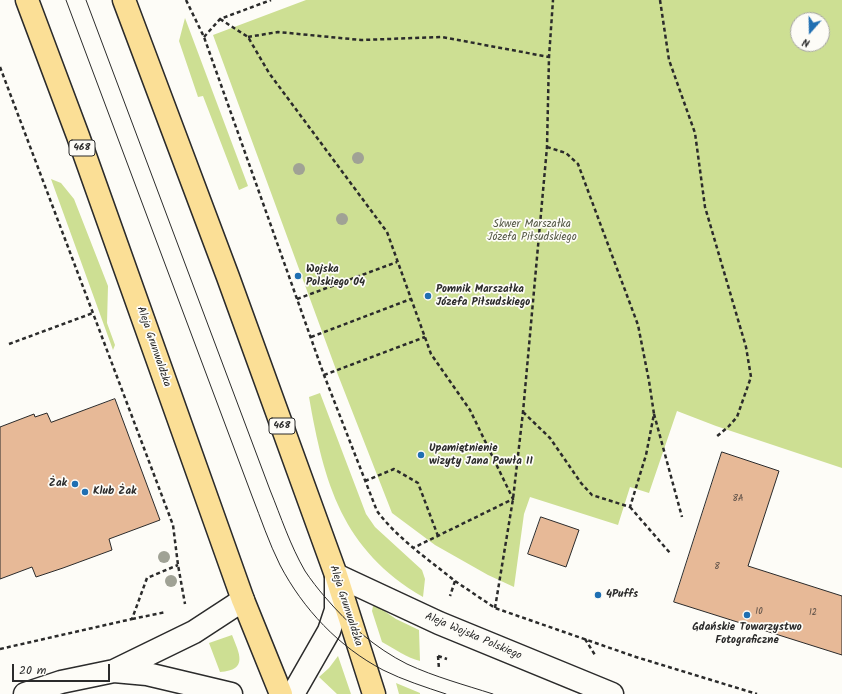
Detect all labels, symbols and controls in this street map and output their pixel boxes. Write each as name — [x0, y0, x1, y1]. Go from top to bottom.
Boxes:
north arrow — [790, 12, 830, 52]
text: N — [800, 33, 813, 52]
road number: 468 — [69, 140, 95, 156]
park label: Skwer Marszałka Józefa Piłsudskiego — [487, 218, 577, 244]
place label: Wojska Polskiego 04 — [306, 263, 365, 289]
marker: Wojska Polskiego 04 — [293, 271, 303, 281]
place label: Pomnik Marszałka Józefa Piłsudskiego — [436, 283, 530, 309]
marker: Pomnik Marszałka Józefa Piłsudskiego — [423, 291, 433, 301]
street label: Aleja Grunwaldzka — [133, 305, 173, 389]
road number: 468 — [269, 418, 295, 434]
place label: Upamiętnienie wizyty Jana Pawła II — [429, 442, 533, 468]
marker: Upamiętnienie wizyty Jana Pawła II — [416, 450, 426, 460]
place label: Żak — [49, 477, 67, 491]
marker: Żak — [70, 479, 80, 489]
place label: Klub Żak — [93, 485, 137, 499]
marker: Klub Żak — [80, 487, 90, 497]
house number: 8A — [733, 494, 743, 504]
house number: 8 — [714, 562, 720, 572]
street label: Aleja Grunwaldzka — [326, 564, 364, 648]
place label: 4Puffs — [606, 588, 638, 602]
marker: 4Puffs — [593, 590, 603, 600]
house number: 10 — [755, 607, 763, 617]
house number: 12 — [809, 608, 817, 618]
marker: Gdańskie Towarzystwo Fotograficzne — [742, 610, 752, 620]
street label: Aleja Wojska Polskiego — [423, 611, 523, 663]
place label: Gdańskie Towarzystwo Fotograficzne — [692, 621, 802, 647]
scale bar — [14, 656, 112, 682]
text: 20 m — [19, 661, 46, 680]

